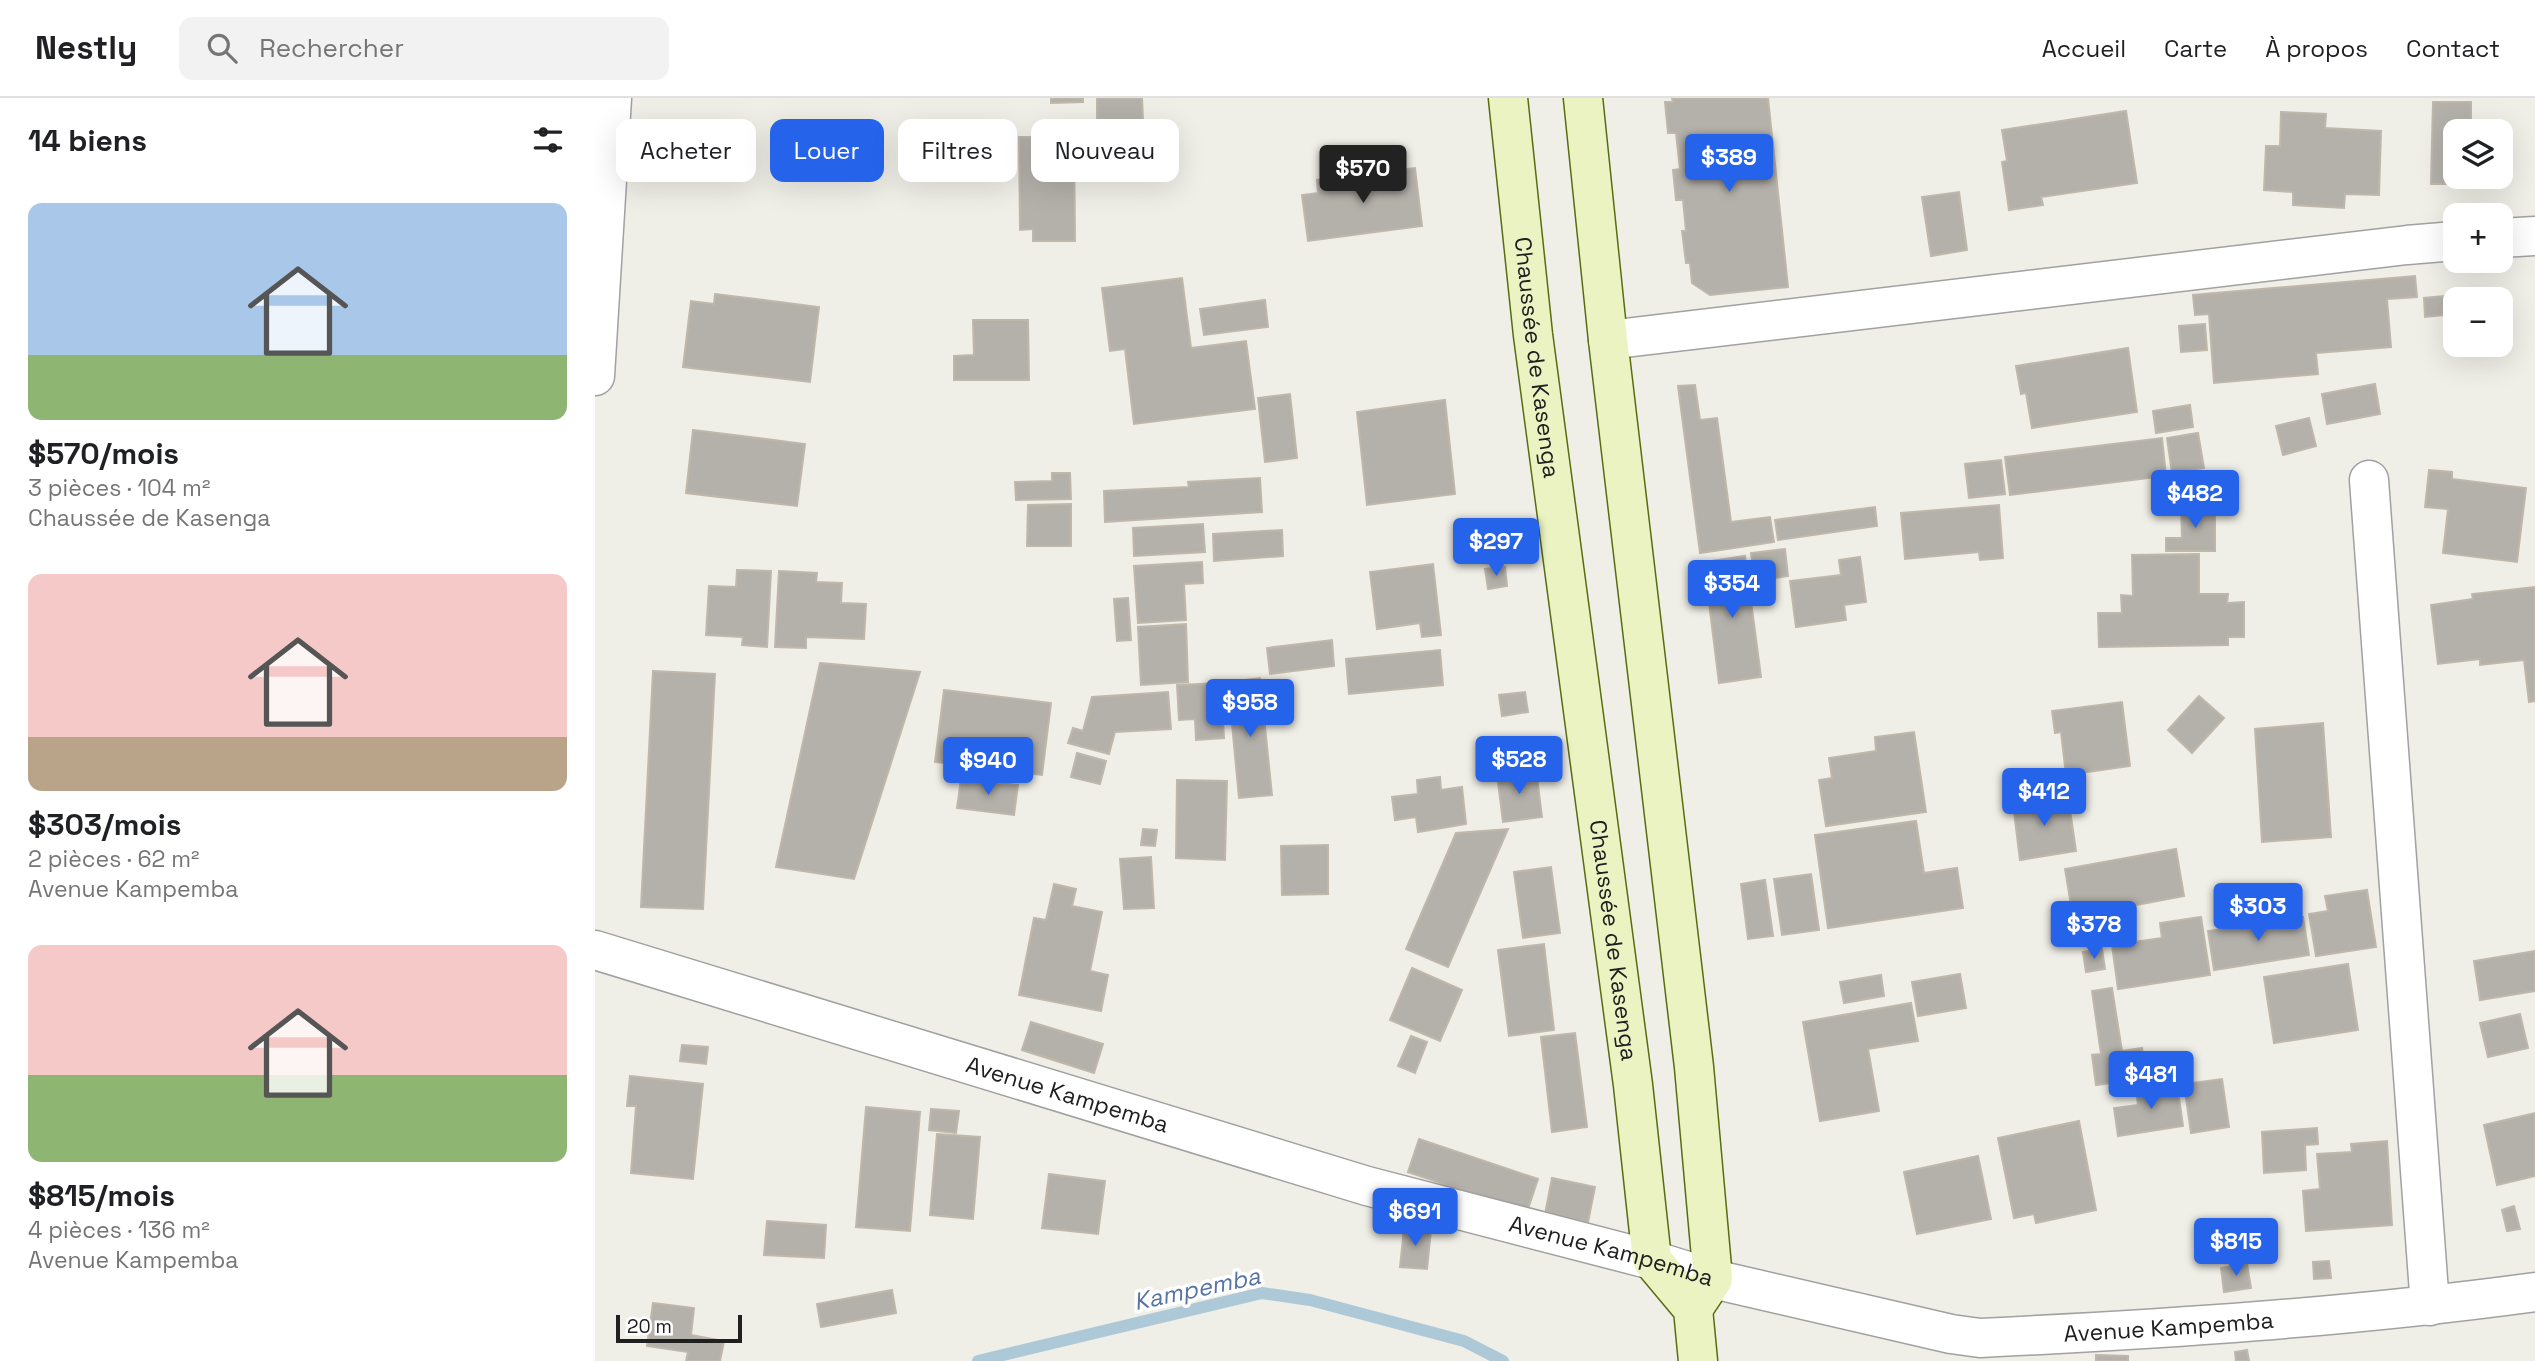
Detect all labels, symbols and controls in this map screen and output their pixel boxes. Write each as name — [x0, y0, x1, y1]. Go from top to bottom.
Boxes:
search box — [179, 17, 669, 80]
text: Nestly — [35, 27, 137, 69]
icon: search — [203, 29, 241, 67]
text: Rechercher — [259, 31, 404, 65]
text: Accueil — [2042, 33, 2126, 64]
text: Carte — [2164, 33, 2227, 64]
text: À propos — [2265, 33, 2368, 64]
text: Contact — [2406, 33, 2500, 64]
chip: Acheter — [616, 119, 756, 182]
chip: Louer — [770, 119, 884, 182]
chip: Filtres — [898, 119, 1017, 182]
chip: Nouveau — [1031, 119, 1179, 182]
map controls — [2443, 119, 2513, 357]
button: layers — [2443, 119, 2513, 189]
text: 14 biens — [28, 121, 147, 160]
icon: filters — [529, 121, 567, 159]
pin: $389 — [1688, 134, 1770, 194]
text: $389 — [1701, 142, 1757, 172]
pin: $570 — [1322, 146, 1404, 205]
text: $570 — [1335, 153, 1391, 183]
button: + — [2443, 203, 2513, 273]
street label: Chaussée de Kasenga — [1508, 235, 1567, 480]
icon: home — [235, 248, 361, 374]
button: − — [2443, 287, 2513, 357]
text: $570/mois — [28, 434, 179, 473]
pin: $482 — [2154, 470, 2236, 530]
text: 3 pièces · 104 m² — [28, 473, 210, 503]
text: $482 — [2167, 478, 2223, 508]
text: Chaussée de Kasenga — [28, 503, 271, 533]
pin: $297 — [1455, 518, 1537, 578]
text: $297 — [1469, 526, 1523, 556]
pin: $354 — [1691, 560, 1773, 620]
text: $354 — [1704, 568, 1760, 598]
icon: home — [235, 619, 361, 745]
pin: $958 — [1209, 680, 1291, 739]
text: $958 — [1222, 687, 1278, 717]
pin: $528 — [1478, 736, 1560, 796]
pin: $940 — [947, 738, 1029, 797]
text: $528 — [1491, 744, 1547, 774]
text: $940 — [959, 745, 1017, 775]
pin: $412 — [2003, 768, 2085, 828]
text: $412 — [2018, 776, 2070, 806]
text: $303/mois — [28, 805, 181, 844]
street label: Chaussée de Kasenga — [1583, 818, 1645, 1063]
text: 2 pièces · 62 m² — [28, 844, 199, 874]
text: Avenue Kampemba — [28, 874, 238, 904]
pin: $303 — [2217, 884, 2299, 943]
text: $303 — [2230, 891, 2286, 921]
pin: $378 — [2053, 902, 2135, 961]
text: $378 — [2067, 909, 2121, 939]
icon: home — [235, 990, 361, 1116]
street label: Avenue Kampemba — [962, 1049, 1172, 1140]
pin: $481 — [2110, 1052, 2192, 1111]
text: $481 — [2125, 1059, 2177, 1089]
text: $815/mois — [28, 1176, 175, 1215]
pin: $691 — [1374, 1188, 1456, 1248]
text: $691 — [1389, 1196, 1441, 1226]
street label: Avenue Kampemba — [1506, 1209, 1717, 1293]
text: 4 pièces · 136 m² — [28, 1215, 210, 1245]
pin: $815 — [2195, 1218, 2277, 1278]
text: $815 — [2210, 1226, 2262, 1256]
text: Avenue Kampemba — [28, 1245, 238, 1275]
water label: Kampemba — [1131, 1260, 1263, 1317]
street label: Avenue Kampemba — [2063, 1305, 2275, 1349]
scale bar — [616, 1312, 742, 1344]
text: 20 m — [627, 1314, 672, 1339]

